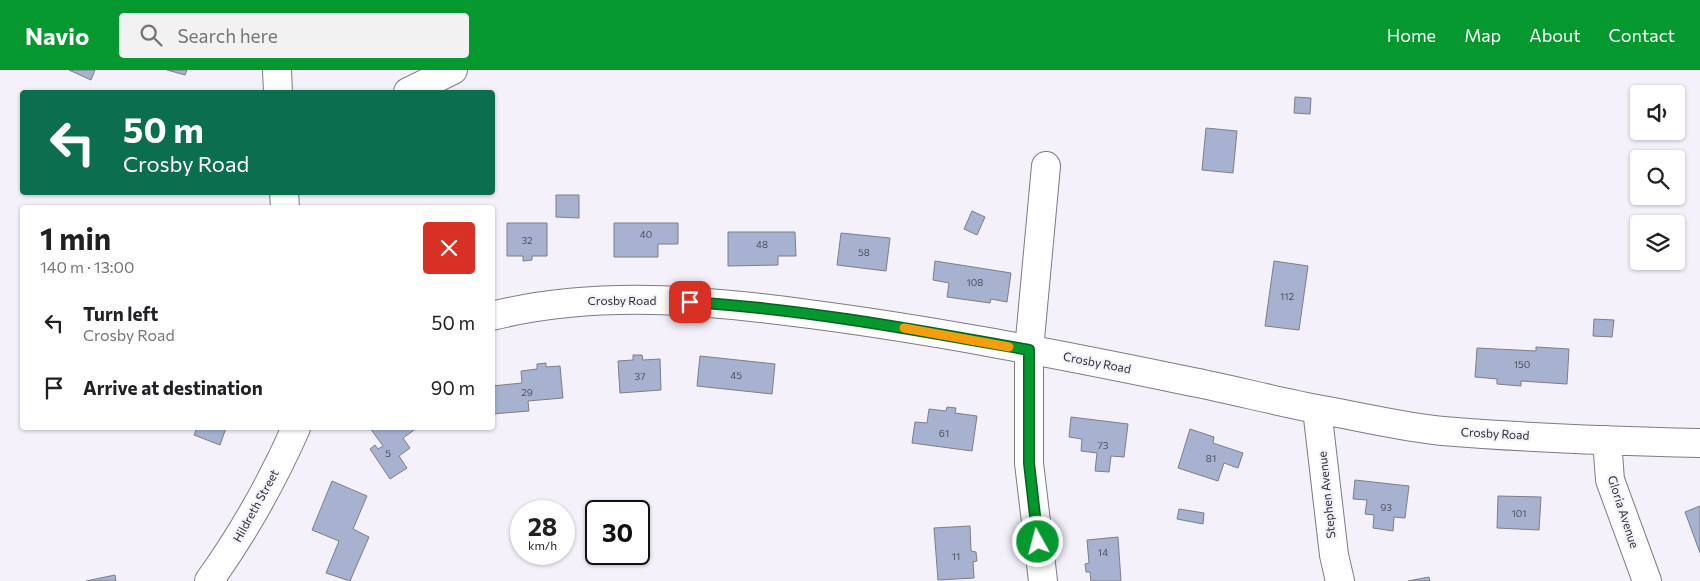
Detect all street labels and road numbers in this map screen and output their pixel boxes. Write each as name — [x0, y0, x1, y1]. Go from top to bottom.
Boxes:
street label: Crosby Road — [588, 293, 656, 307]
street label: Crosby Road — [1062, 349, 1132, 375]
street label: Crosby Road — [1460, 424, 1530, 442]
street label: Stephen Avenue — [1314, 451, 1338, 539]
street label: Hildreth Street — [229, 467, 281, 544]
street label: Gloria Avenue — [1606, 474, 1642, 550]

